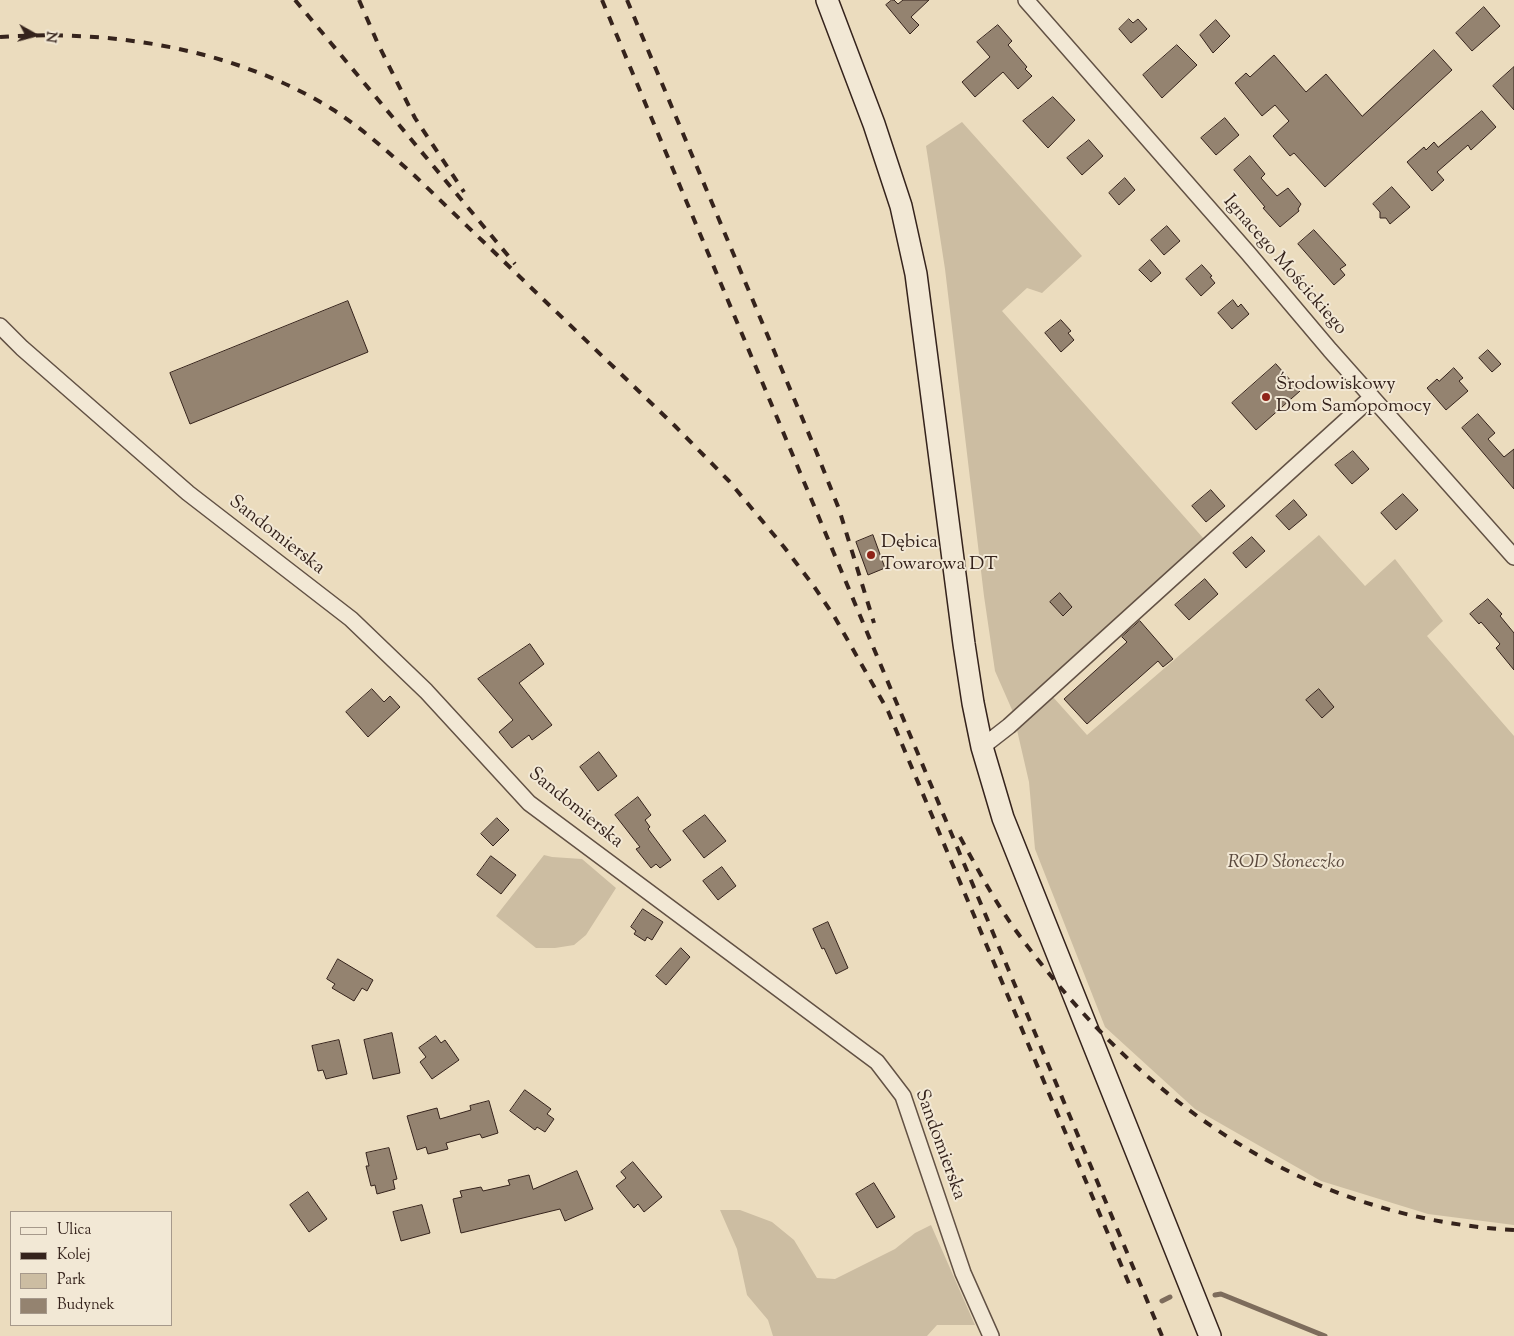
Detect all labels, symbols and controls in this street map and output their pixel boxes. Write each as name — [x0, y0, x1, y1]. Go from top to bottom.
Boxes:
north arrow — [10, 10, 60, 60]
text: N — [39, 30, 60, 44]
street label: Ignacego Mościckiego — [1217, 191, 1351, 341]
place label: Środowiskowy Dom Samopomocy — [1276, 375, 1431, 419]
marker: Środowiskowy Dom Samopomocy — [1260, 391, 1272, 403]
street label: Sandomierska — [223, 491, 329, 581]
place label: Dębica Towarowa DT — [881, 533, 998, 577]
marker: Dębica Towarowa DT — [865, 549, 877, 561]
street label: Sandomierska — [523, 764, 627, 854]
park label: ROD Słoneczko — [1228, 853, 1344, 875]
street label: Sandomierska — [909, 1087, 969, 1203]
legend — [10, 1211, 172, 1326]
text: Ulica — [57, 1220, 91, 1241]
text: Kolej — [57, 1245, 90, 1266]
text: Park — [57, 1270, 86, 1291]
text: Budynek — [57, 1295, 115, 1316]

